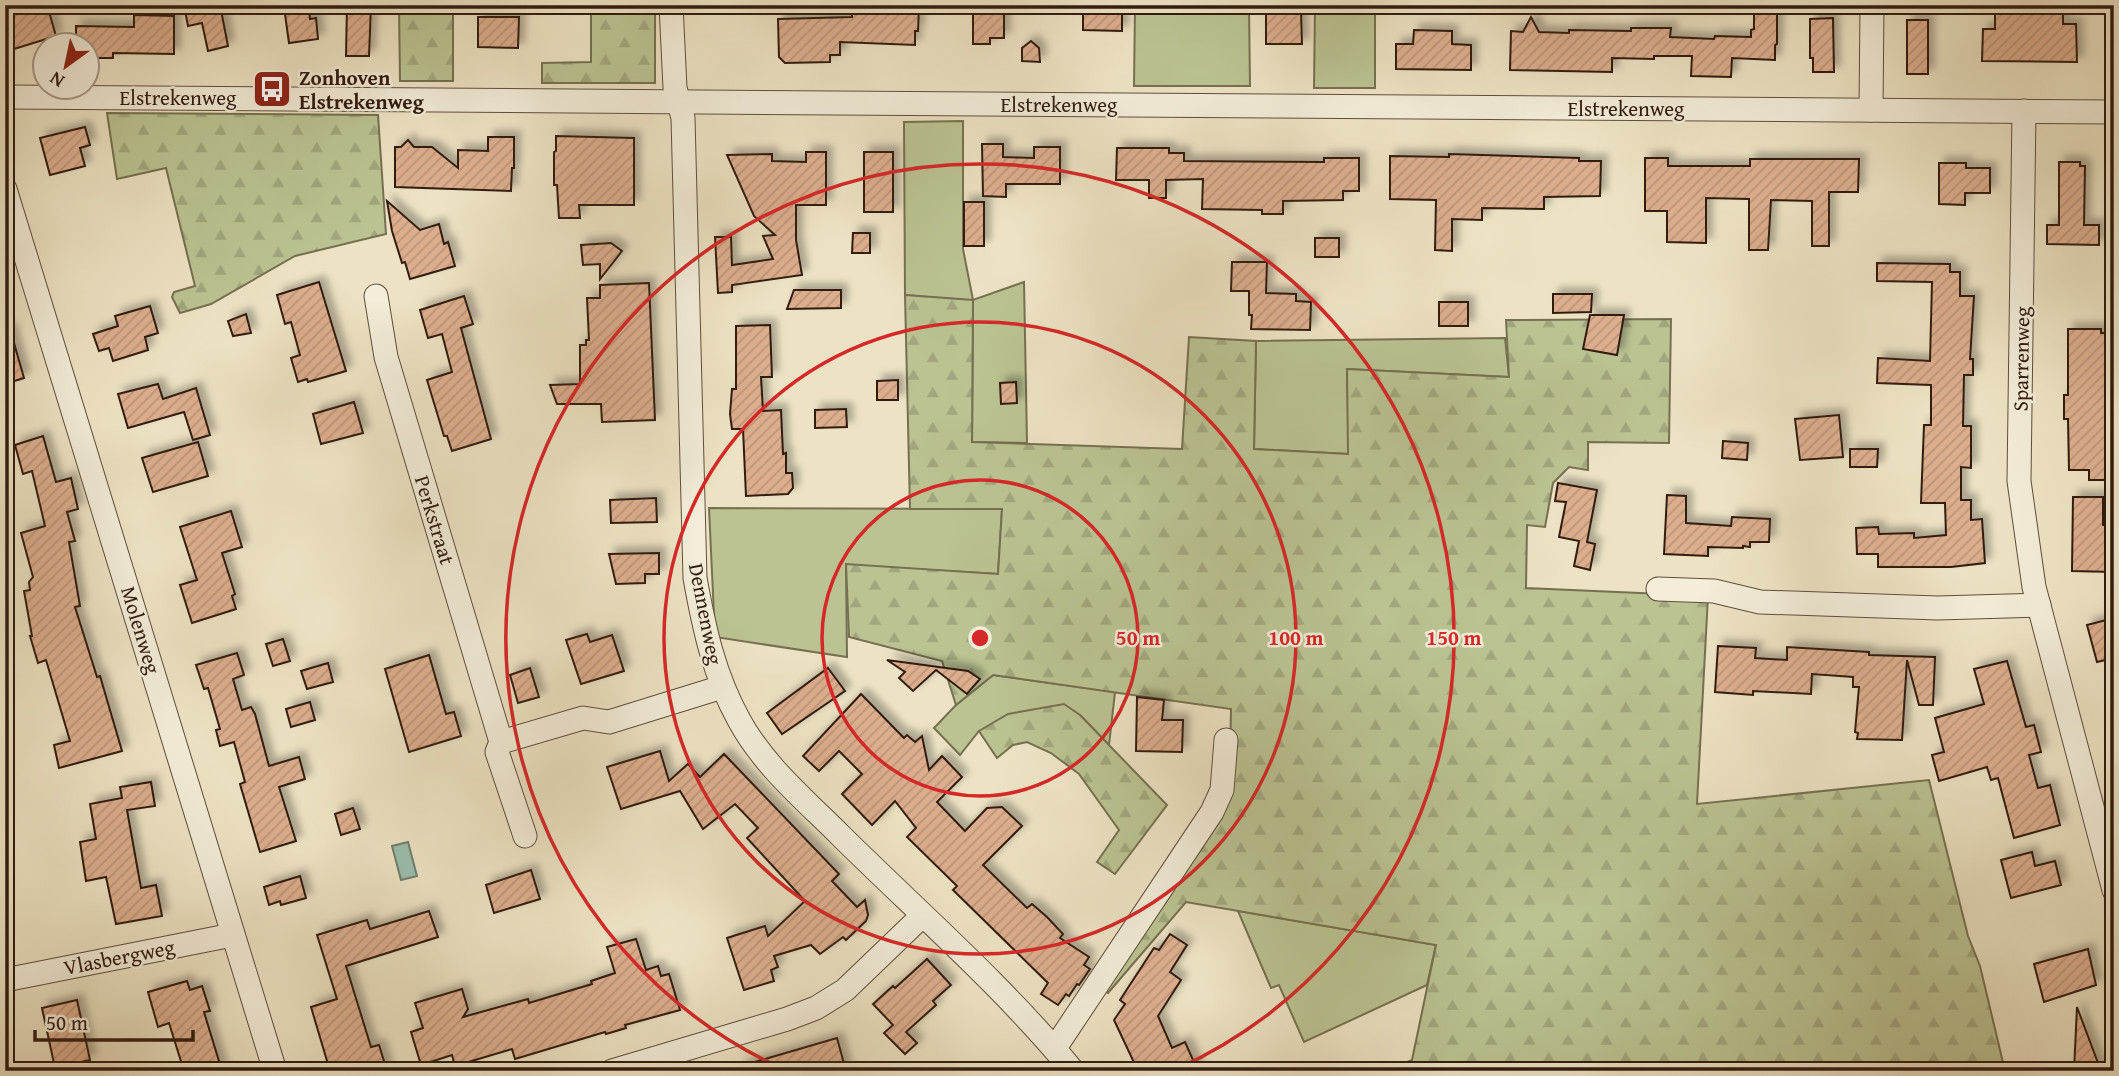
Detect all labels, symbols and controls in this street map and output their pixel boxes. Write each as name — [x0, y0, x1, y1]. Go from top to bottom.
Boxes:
north arrow — [32, 32, 102, 102]
place label: Zonhoven Elstrekenweg — [299, 62, 425, 117]
text: N — [44, 65, 70, 95]
bus stop icon: Zonhoven Elstrekenweg — [251, 68, 293, 110]
street label: Elstrekenweg — [119, 82, 237, 113]
street label: Elstrekenweg — [1000, 89, 1118, 120]
street label: Elstrekenweg — [1567, 93, 1685, 124]
street label: Sparrenweg — [2005, 306, 2037, 412]
street label: Perkstraat — [407, 472, 463, 569]
street label: Dennenweg — [681, 561, 731, 668]
street label: Molenweg — [113, 582, 169, 678]
text: 50 m — [1116, 622, 1160, 653]
text: 100 m — [1268, 622, 1324, 653]
text: 150 m — [1426, 622, 1482, 653]
centre of rings — [968, 626, 992, 650]
street label: Vlasbergweg — [61, 931, 178, 983]
scale bar — [35, 999, 192, 1043]
text: 50 m — [46, 1007, 88, 1038]

